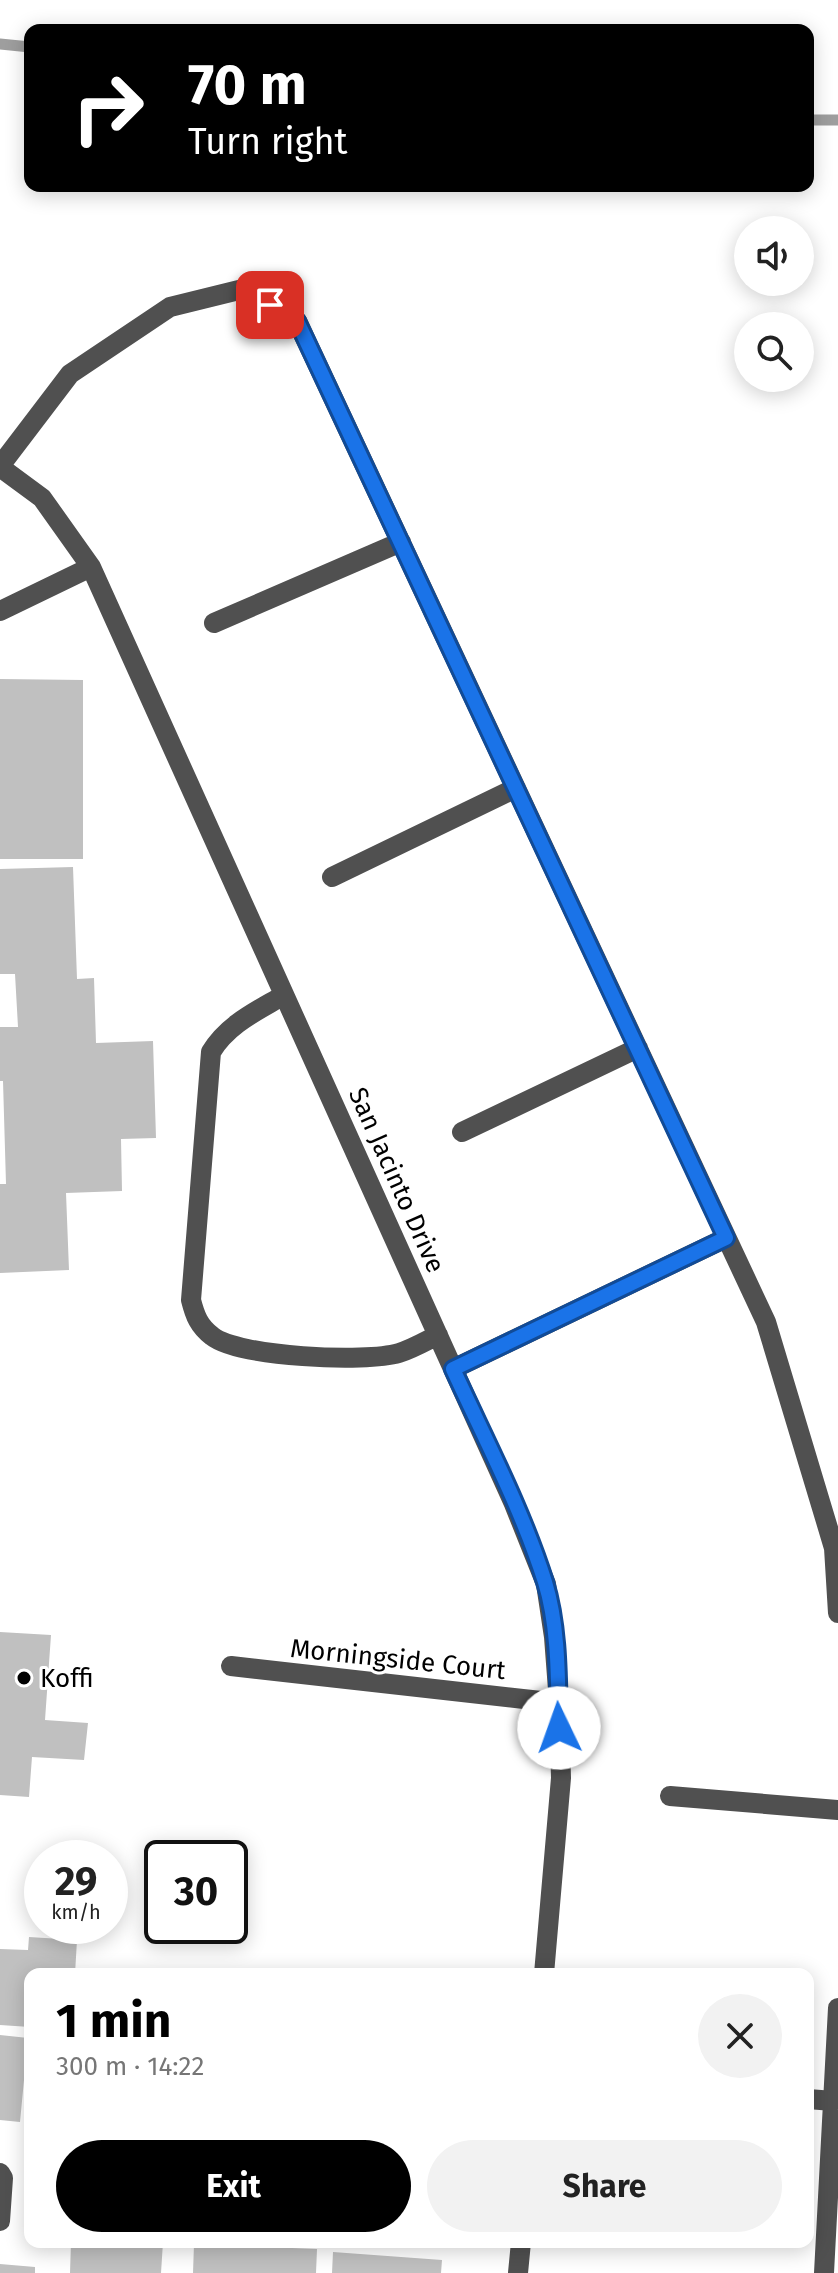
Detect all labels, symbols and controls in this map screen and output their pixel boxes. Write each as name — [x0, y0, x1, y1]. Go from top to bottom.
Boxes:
text: 70 m — [188, 52, 307, 119]
icon: right — [56, 56, 160, 160]
text: Turn right — [188, 120, 348, 164]
map controls — [734, 216, 814, 392]
button: sound — [734, 216, 814, 296]
pin — [236, 271, 304, 339]
icon: arrive — [248, 283, 292, 327]
button: search — [734, 312, 814, 392]
street label: San Jacinto Drive — [342, 1083, 451, 1278]
street label: Morningside Court — [289, 1633, 508, 1686]
place label: Koffi — [40, 1663, 94, 1694]
marker: Koffi — [15, 1669, 33, 1687]
position arrow — [517, 1686, 601, 1770]
speed limit sign: 30 — [144, 1840, 248, 1944]
text: 29 — [55, 1858, 97, 1906]
text: km/h — [51, 1900, 101, 1924]
text: 1 min — [56, 1992, 171, 2050]
button: close — [698, 1994, 782, 2078]
text: 300 m · 14:22 — [56, 2051, 204, 2082]
button: Exit — [56, 2140, 411, 2232]
button: Share — [427, 2140, 782, 2232]

